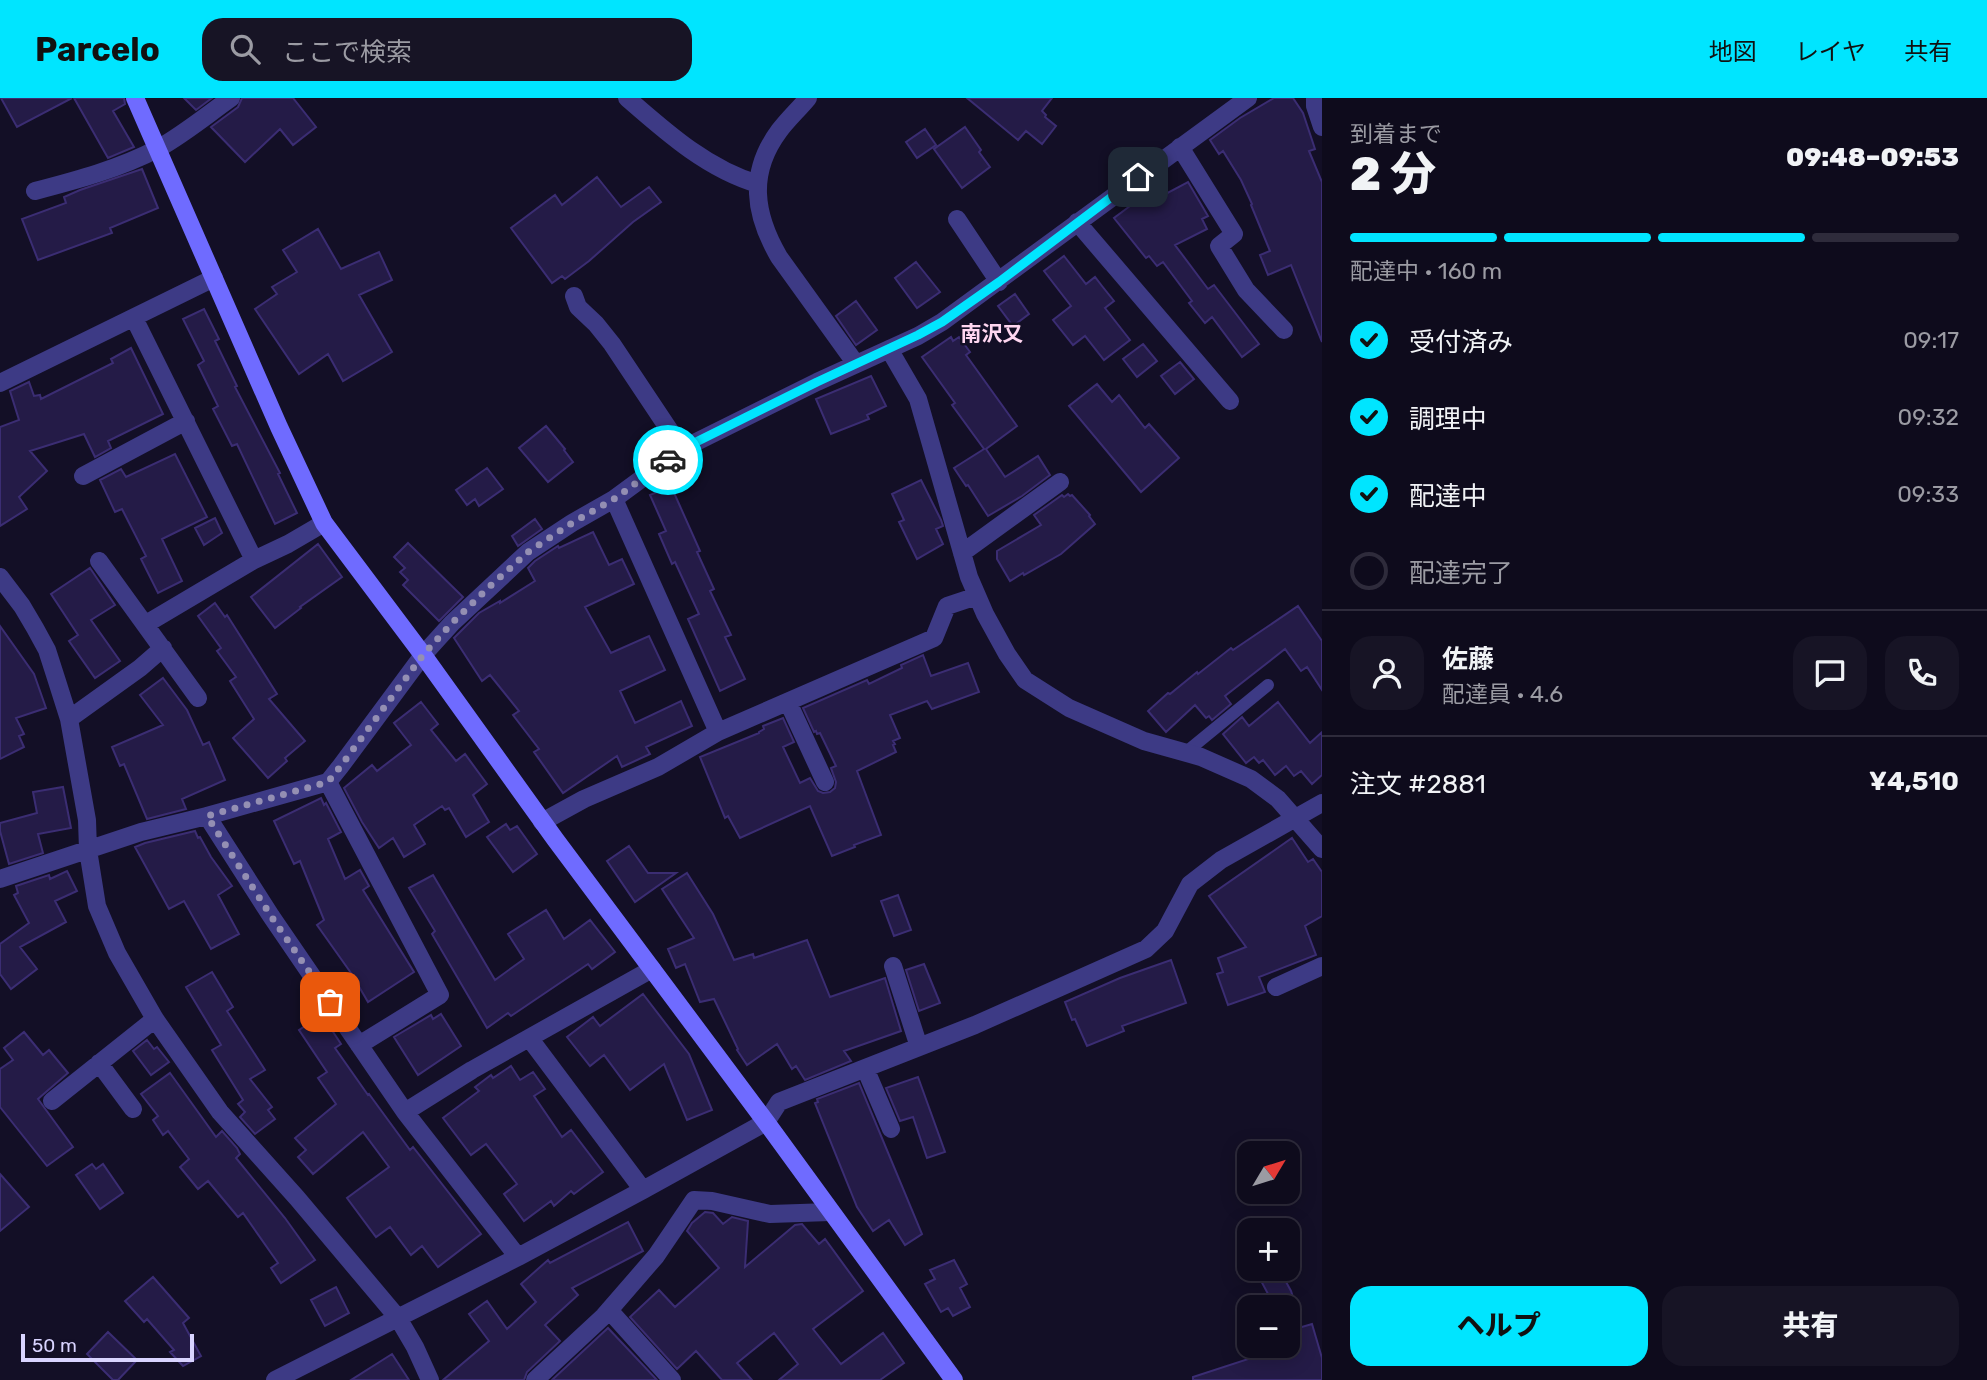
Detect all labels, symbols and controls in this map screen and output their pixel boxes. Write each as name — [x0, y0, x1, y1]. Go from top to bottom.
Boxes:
search box — [202, 18, 692, 81]
text: Parcelo — [35, 30, 160, 69]
icon: search — [226, 30, 264, 68]
text: ここで検索 — [282, 37, 412, 68]
text: 地図 — [1709, 38, 1757, 66]
text: レイヤ — [1795, 38, 1866, 66]
text: 共有 — [1904, 38, 1952, 66]
text: 到着まで — [1350, 120, 1442, 148]
text: 09:48–09:53 — [1786, 142, 1959, 173]
pin — [1108, 147, 1168, 207]
text: 2 分 — [1350, 147, 1436, 202]
icon: home — [1119, 158, 1157, 196]
text: 配達中 · 160 m — [1350, 257, 1502, 285]
district label: 南沢又 — [961, 321, 1024, 346]
icon: check — [1350, 321, 1388, 359]
text: 09:17 — [1903, 326, 1959, 354]
text: 受付済み — [1409, 327, 1513, 358]
icon: check — [1350, 398, 1388, 436]
text: 09:32 — [1898, 403, 1959, 431]
text: 調理中 — [1409, 404, 1487, 435]
courier — [633, 425, 703, 495]
icon: car — [649, 441, 687, 479]
icon: check — [1350, 475, 1388, 513]
text: 09:33 — [1897, 480, 1959, 508]
text: 配達中 — [1409, 481, 1487, 512]
text: 配達完了 — [1409, 558, 1513, 589]
button: person — [1350, 636, 1424, 710]
button: chat — [1793, 636, 1867, 710]
button: phone — [1885, 636, 1959, 710]
text: 佐藤 — [1442, 644, 1494, 675]
text: 配達員 · 4.6 — [1442, 680, 1563, 708]
text: ¥4,510 — [1869, 766, 1959, 797]
text: 注文 #2881 — [1350, 769, 1486, 800]
pin — [300, 972, 360, 1032]
icon: bag — [311, 983, 349, 1021]
north arrow — [1237, 1141, 1300, 1204]
map controls — [1237, 1141, 1300, 1358]
button: + — [1237, 1218, 1300, 1281]
button: ヘルプ — [1350, 1286, 1648, 1366]
button: 共有 — [1662, 1286, 1959, 1366]
button: − — [1237, 1295, 1300, 1358]
scale bar — [21, 1331, 194, 1363]
text: 50 m — [32, 1334, 77, 1357]

